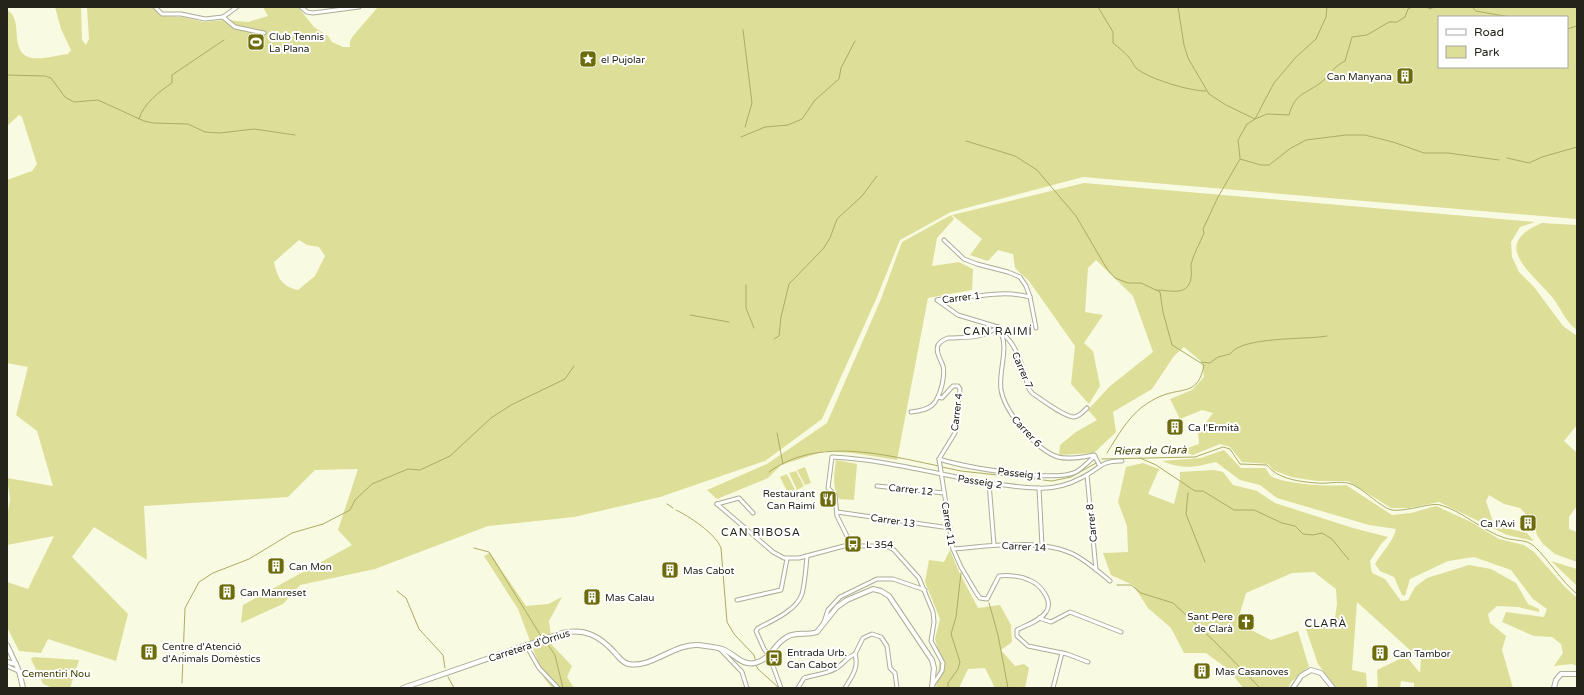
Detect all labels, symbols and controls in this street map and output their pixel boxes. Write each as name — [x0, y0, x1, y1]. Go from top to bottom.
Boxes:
legend — [1438, 16, 1568, 68]
text: Road — [1474, 25, 1504, 39]
place label: Club Tennis La Plana — [269, 31, 324, 55]
sports icon: Club Tennis La Plana — [246, 32, 266, 52]
text: Park — [1474, 45, 1500, 59]
place icon: el Pujolar — [578, 49, 598, 69]
place label: el Pujolar — [601, 54, 645, 66]
building icon: Can Manyana — [1395, 66, 1415, 86]
place label: Can Manyana — [1327, 71, 1392, 83]
street label: Carrer 1 — [941, 290, 981, 306]
district label: CAN RAIMÍ — [963, 324, 1033, 338]
street label: Carrer 7 — [1009, 350, 1035, 390]
street label: Carrer 4 — [949, 392, 965, 432]
street label: Carrer 6 — [1009, 414, 1044, 450]
building icon: Ca l'Ermità — [1165, 417, 1185, 437]
place label: Ca l'Ermità — [1188, 422, 1239, 434]
water label: Riera de Clarà — [1113, 443, 1187, 458]
street label: Passeig 1 — [997, 465, 1043, 483]
street label: Passeig 2 — [957, 473, 1003, 491]
street label: Carrer 12 — [888, 482, 934, 498]
place label: Restaurant Can Raimí — [763, 488, 815, 512]
restaurant icon: Restaurant Can Raimí — [818, 489, 838, 509]
street label: Carrer 11 — [939, 501, 957, 547]
street label: Carrer 8 — [1084, 503, 1100, 543]
street label: Carrer 13 — [870, 512, 916, 530]
building icon: Ca l'Avi — [1518, 513, 1538, 533]
place label: Ca l'Avi — [1480, 518, 1515, 530]
district label: CAN RIBOSA — [721, 526, 801, 539]
bus stop icon: L 354 — [843, 534, 863, 554]
place label: L 354 — [866, 539, 893, 551]
street label: Carrer 14 — [1001, 540, 1047, 554]
building icon: Can Mon — [266, 556, 286, 576]
building icon: Mas Cabot — [660, 560, 680, 580]
place label: Can Mon — [289, 561, 332, 573]
place label: Mas Cabot — [683, 565, 735, 577]
building icon: Can Manreset — [217, 582, 237, 602]
place label: Can Manreset — [240, 587, 306, 599]
building icon: Mas Calau — [582, 587, 602, 607]
place label: Mas Calau — [605, 592, 654, 604]
place label: Sant Pere de Clarà — [1187, 611, 1233, 635]
church icon: Sant Pere de Clarà — [1236, 612, 1256, 632]
district label: CLARÀ — [1304, 616, 1348, 630]
street label: Carretera d'Òrrius — [487, 627, 572, 665]
place label: Centre d'Atenció d'Animals Domèstics — [162, 641, 261, 665]
building icon: Centre d'Atenció d'Animals Domèstics — [139, 642, 159, 662]
building icon: Can Tambor — [1370, 643, 1390, 663]
place label: Entrada Urb. Can Cabot — [787, 647, 847, 671]
bus stop icon: Entrada Urb. Can Cabot — [764, 648, 784, 668]
place label: Can Tambor — [1393, 648, 1451, 660]
building icon: Mas Casanoves — [1192, 661, 1212, 681]
place label: Mas Casanoves — [1215, 666, 1289, 678]
park label: Cementiri Nou — [22, 668, 90, 680]

